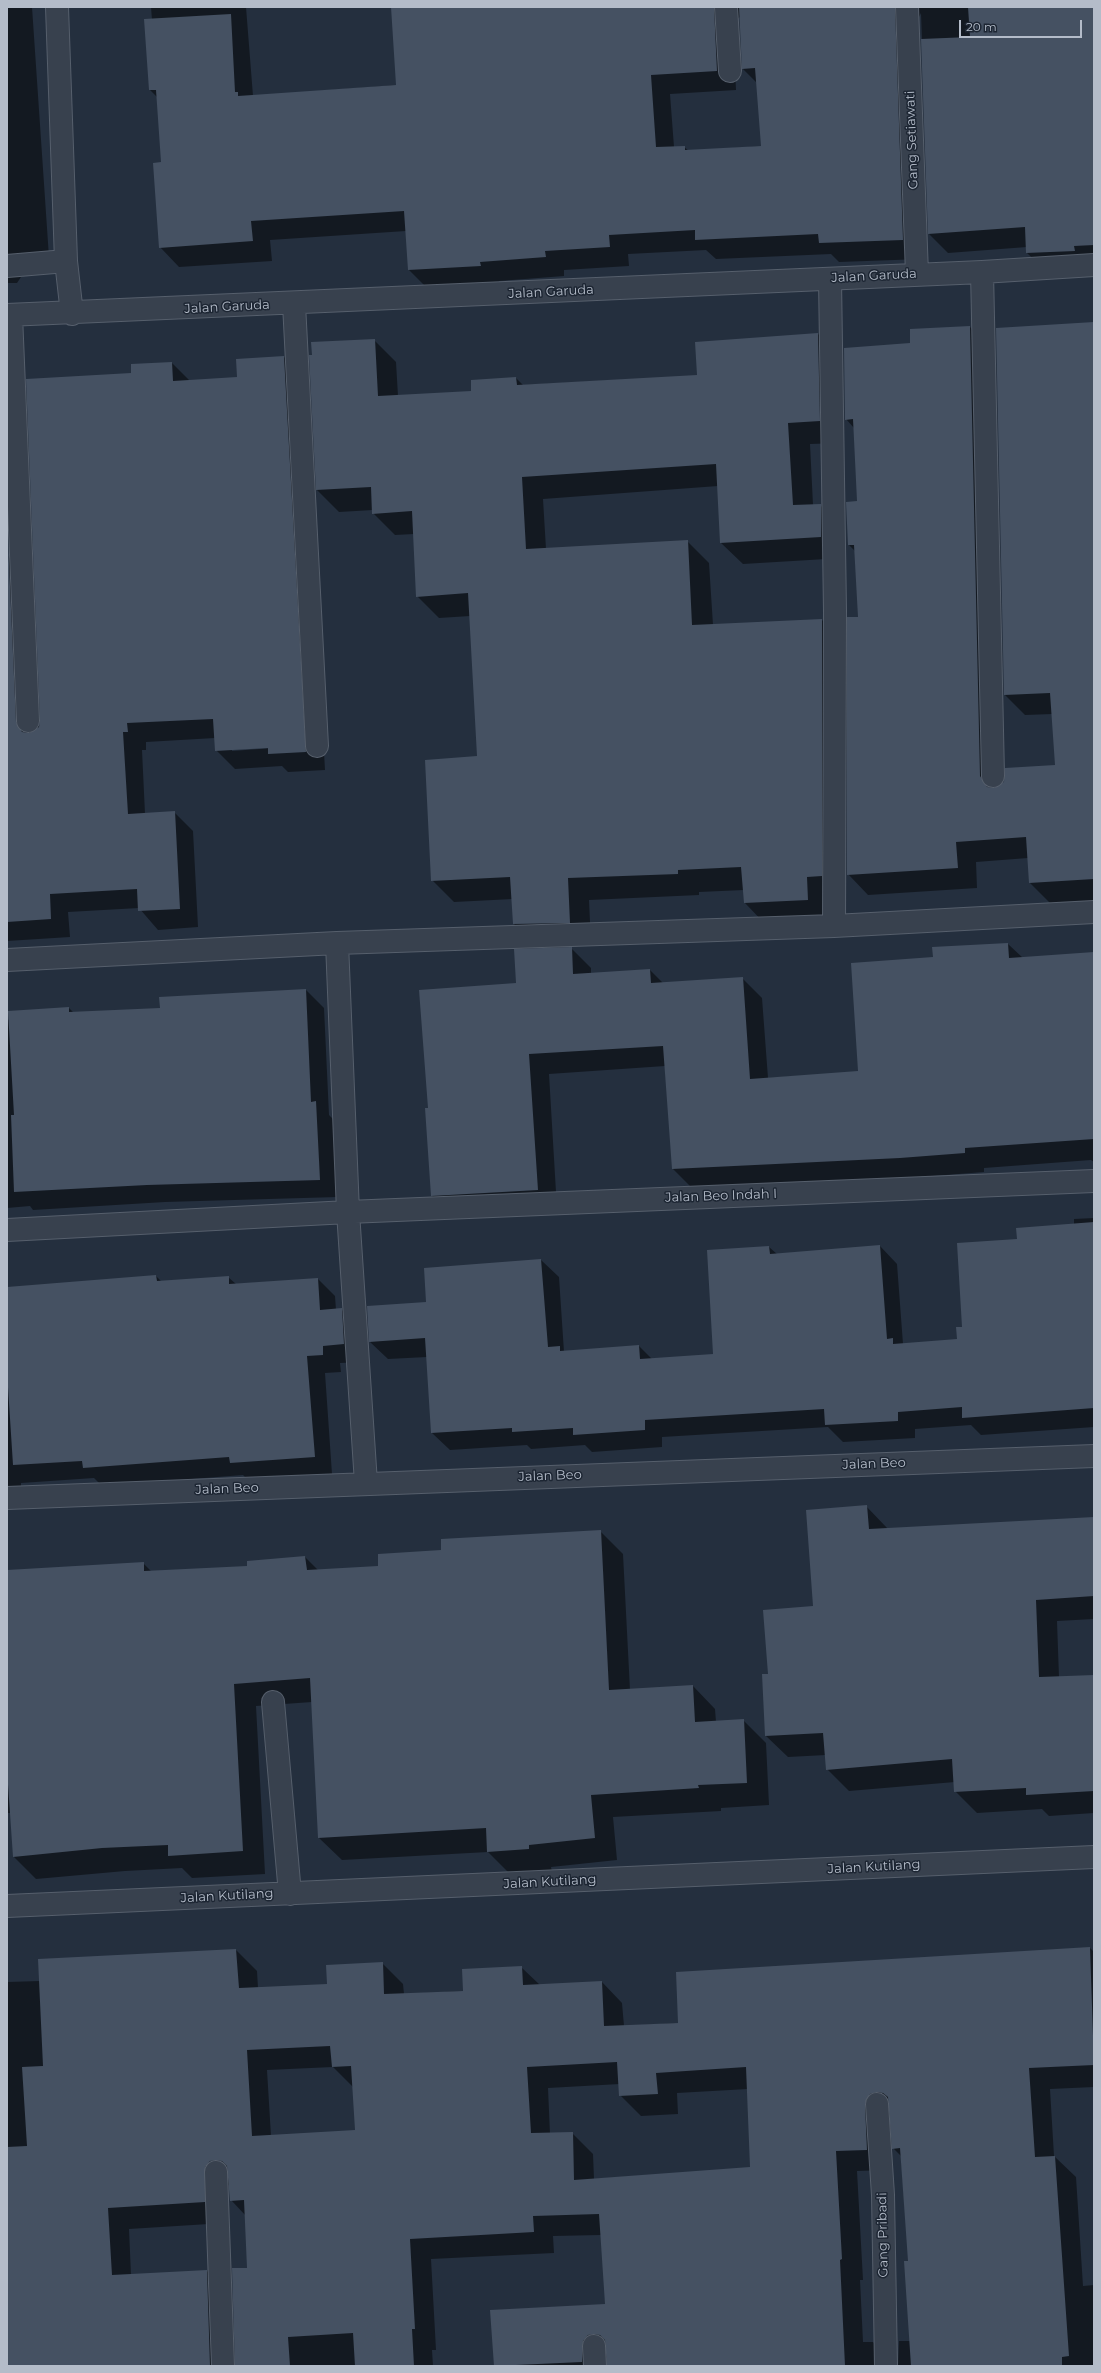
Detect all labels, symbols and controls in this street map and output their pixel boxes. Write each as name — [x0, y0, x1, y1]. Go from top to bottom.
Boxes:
scale bar — [961, 12, 1084, 38]
text: 20 m — [966, 19, 997, 34]
street label: Gang Setiawati — [902, 90, 922, 190]
street label: Jalan Garuda — [831, 266, 917, 286]
street label: Jalan Garuda — [508, 282, 594, 302]
street label: Jalan Garuda — [184, 297, 270, 317]
street label: Jalan Beo Indah I — [665, 1186, 777, 1206]
street label: Jalan Beo — [842, 1455, 906, 1473]
street label: Jalan Beo — [518, 1467, 582, 1485]
street label: Jalan Beo — [195, 1480, 259, 1498]
street label: Jalan Kutilang — [827, 1857, 921, 1877]
street label: Jalan Kutilang — [503, 1872, 597, 1892]
street label: Jalan Kutilang — [180, 1886, 274, 1906]
street label: Gang Pribadi — [874, 2192, 892, 2278]

